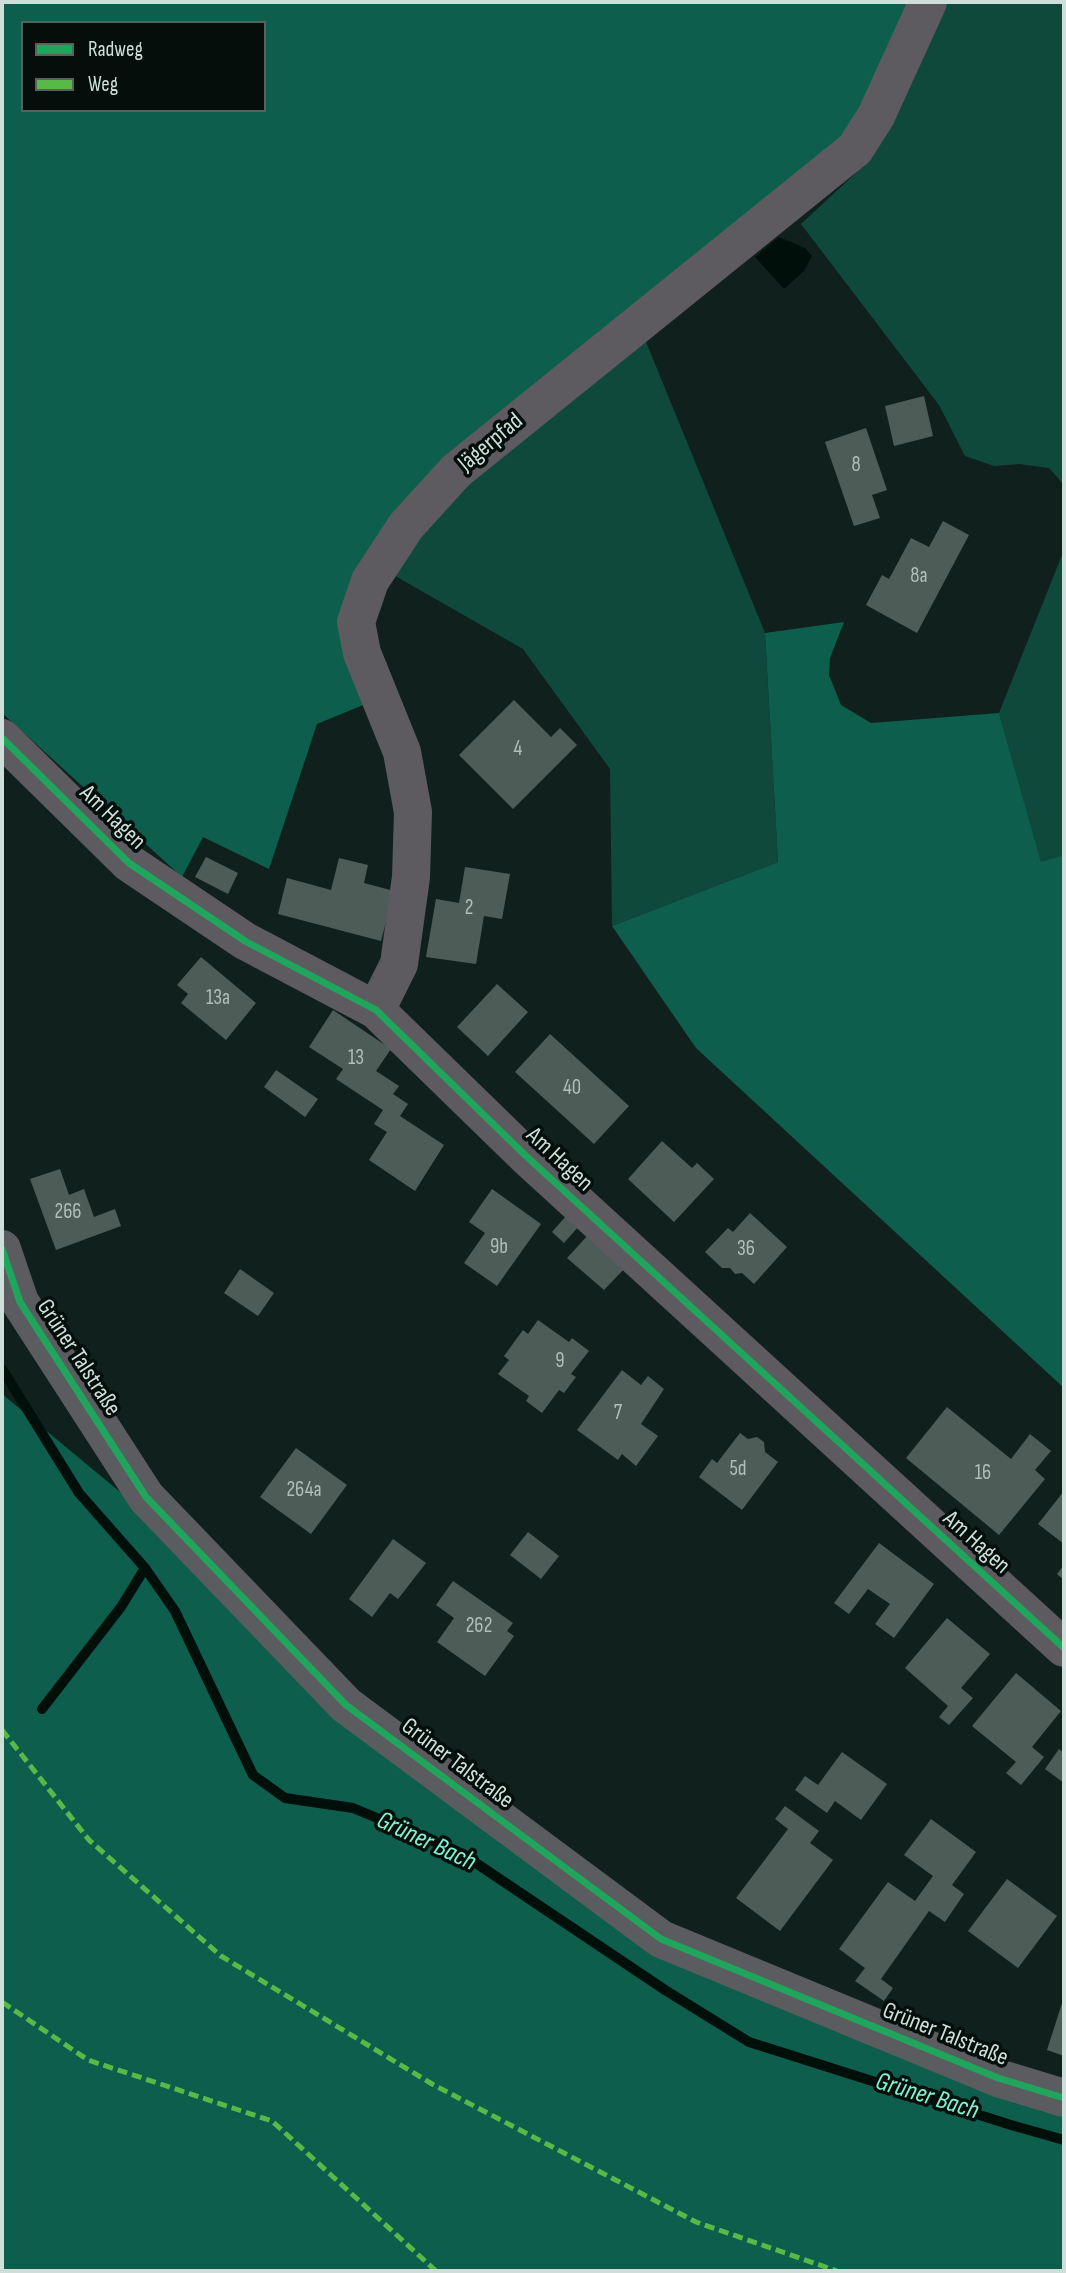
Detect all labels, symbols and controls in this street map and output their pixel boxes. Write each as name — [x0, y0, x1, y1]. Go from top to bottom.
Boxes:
legend — [21, 21, 266, 112]
text: Radweg — [88, 37, 143, 62]
text: Weg — [88, 72, 118, 97]
street label: Jägerpfad — [453, 408, 529, 478]
house number: 8 — [851, 453, 861, 479]
house number: 8a — [910, 564, 928, 590]
house number: 4 — [514, 737, 522, 763]
street label: Am Hagen — [73, 780, 151, 856]
house number: 2 — [465, 896, 473, 922]
house number: 13a — [206, 986, 230, 1012]
house number: 13 — [348, 1046, 364, 1072]
house number: 40 — [563, 1076, 581, 1102]
street label: Am Hagen — [520, 1122, 598, 1198]
house number: 266 — [54, 1200, 82, 1226]
house number: 9b — [490, 1235, 508, 1261]
house number: 36 — [737, 1237, 755, 1263]
street label: Grüner Talstraße — [30, 1294, 126, 1422]
house number: 9 — [555, 1349, 565, 1375]
house number: 7 — [614, 1401, 622, 1427]
house number: 5d — [729, 1457, 747, 1483]
house number: 16 — [975, 1461, 991, 1487]
house number: 264a — [286, 1478, 322, 1504]
street label: Am Hagen — [936, 1505, 1016, 1581]
house number: 262 — [466, 1614, 492, 1640]
street label: Grüner Talstraße — [395, 1713, 519, 1815]
water label: Grüner Bach — [371, 1805, 481, 1879]
street label: Grüner Talstraße — [878, 1997, 1012, 2073]
water label: Grüner Bach — [872, 2067, 982, 2127]

